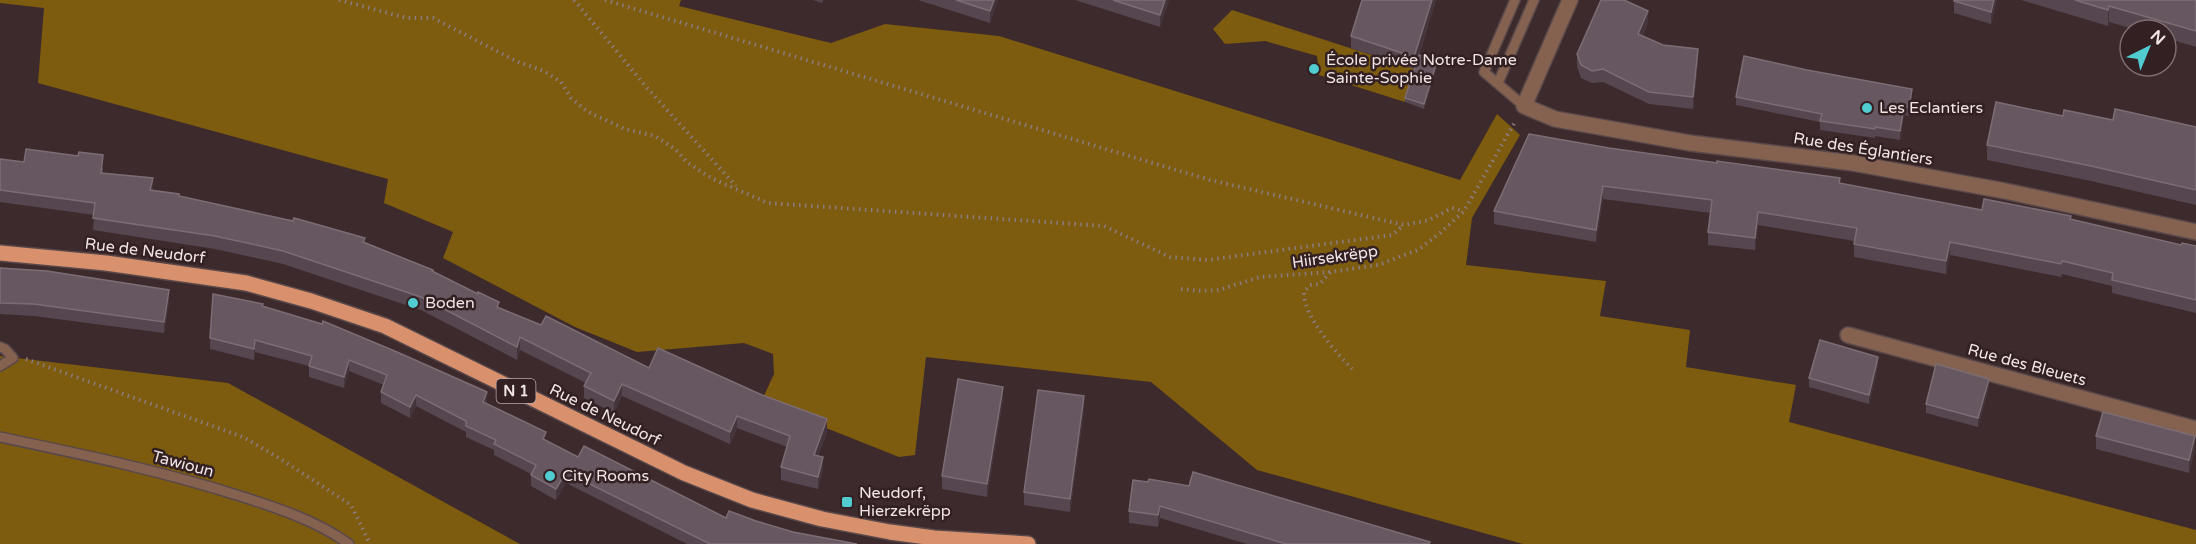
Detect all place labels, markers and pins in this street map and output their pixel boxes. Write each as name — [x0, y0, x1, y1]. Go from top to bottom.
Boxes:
place label: École privée Notre-Dame Sainte-Sophie — [1326, 50, 1517, 88]
marker: École privée Notre-Dame Sainte-Sophie — [1307, 62, 1321, 76]
place label: Les Eclantiers — [1879, 98, 1983, 118]
marker: Les Eclantiers — [1860, 101, 1874, 115]
place label: Boden — [425, 293, 475, 313]
marker: Boden — [406, 296, 420, 310]
place label: City Rooms — [562, 466, 649, 486]
marker: City Rooms — [543, 469, 557, 483]
place label: Neudorf, Hierzekrëpp — [859, 483, 951, 521]
marker: Neudorf, Hierzekrëpp — [840, 495, 854, 509]

